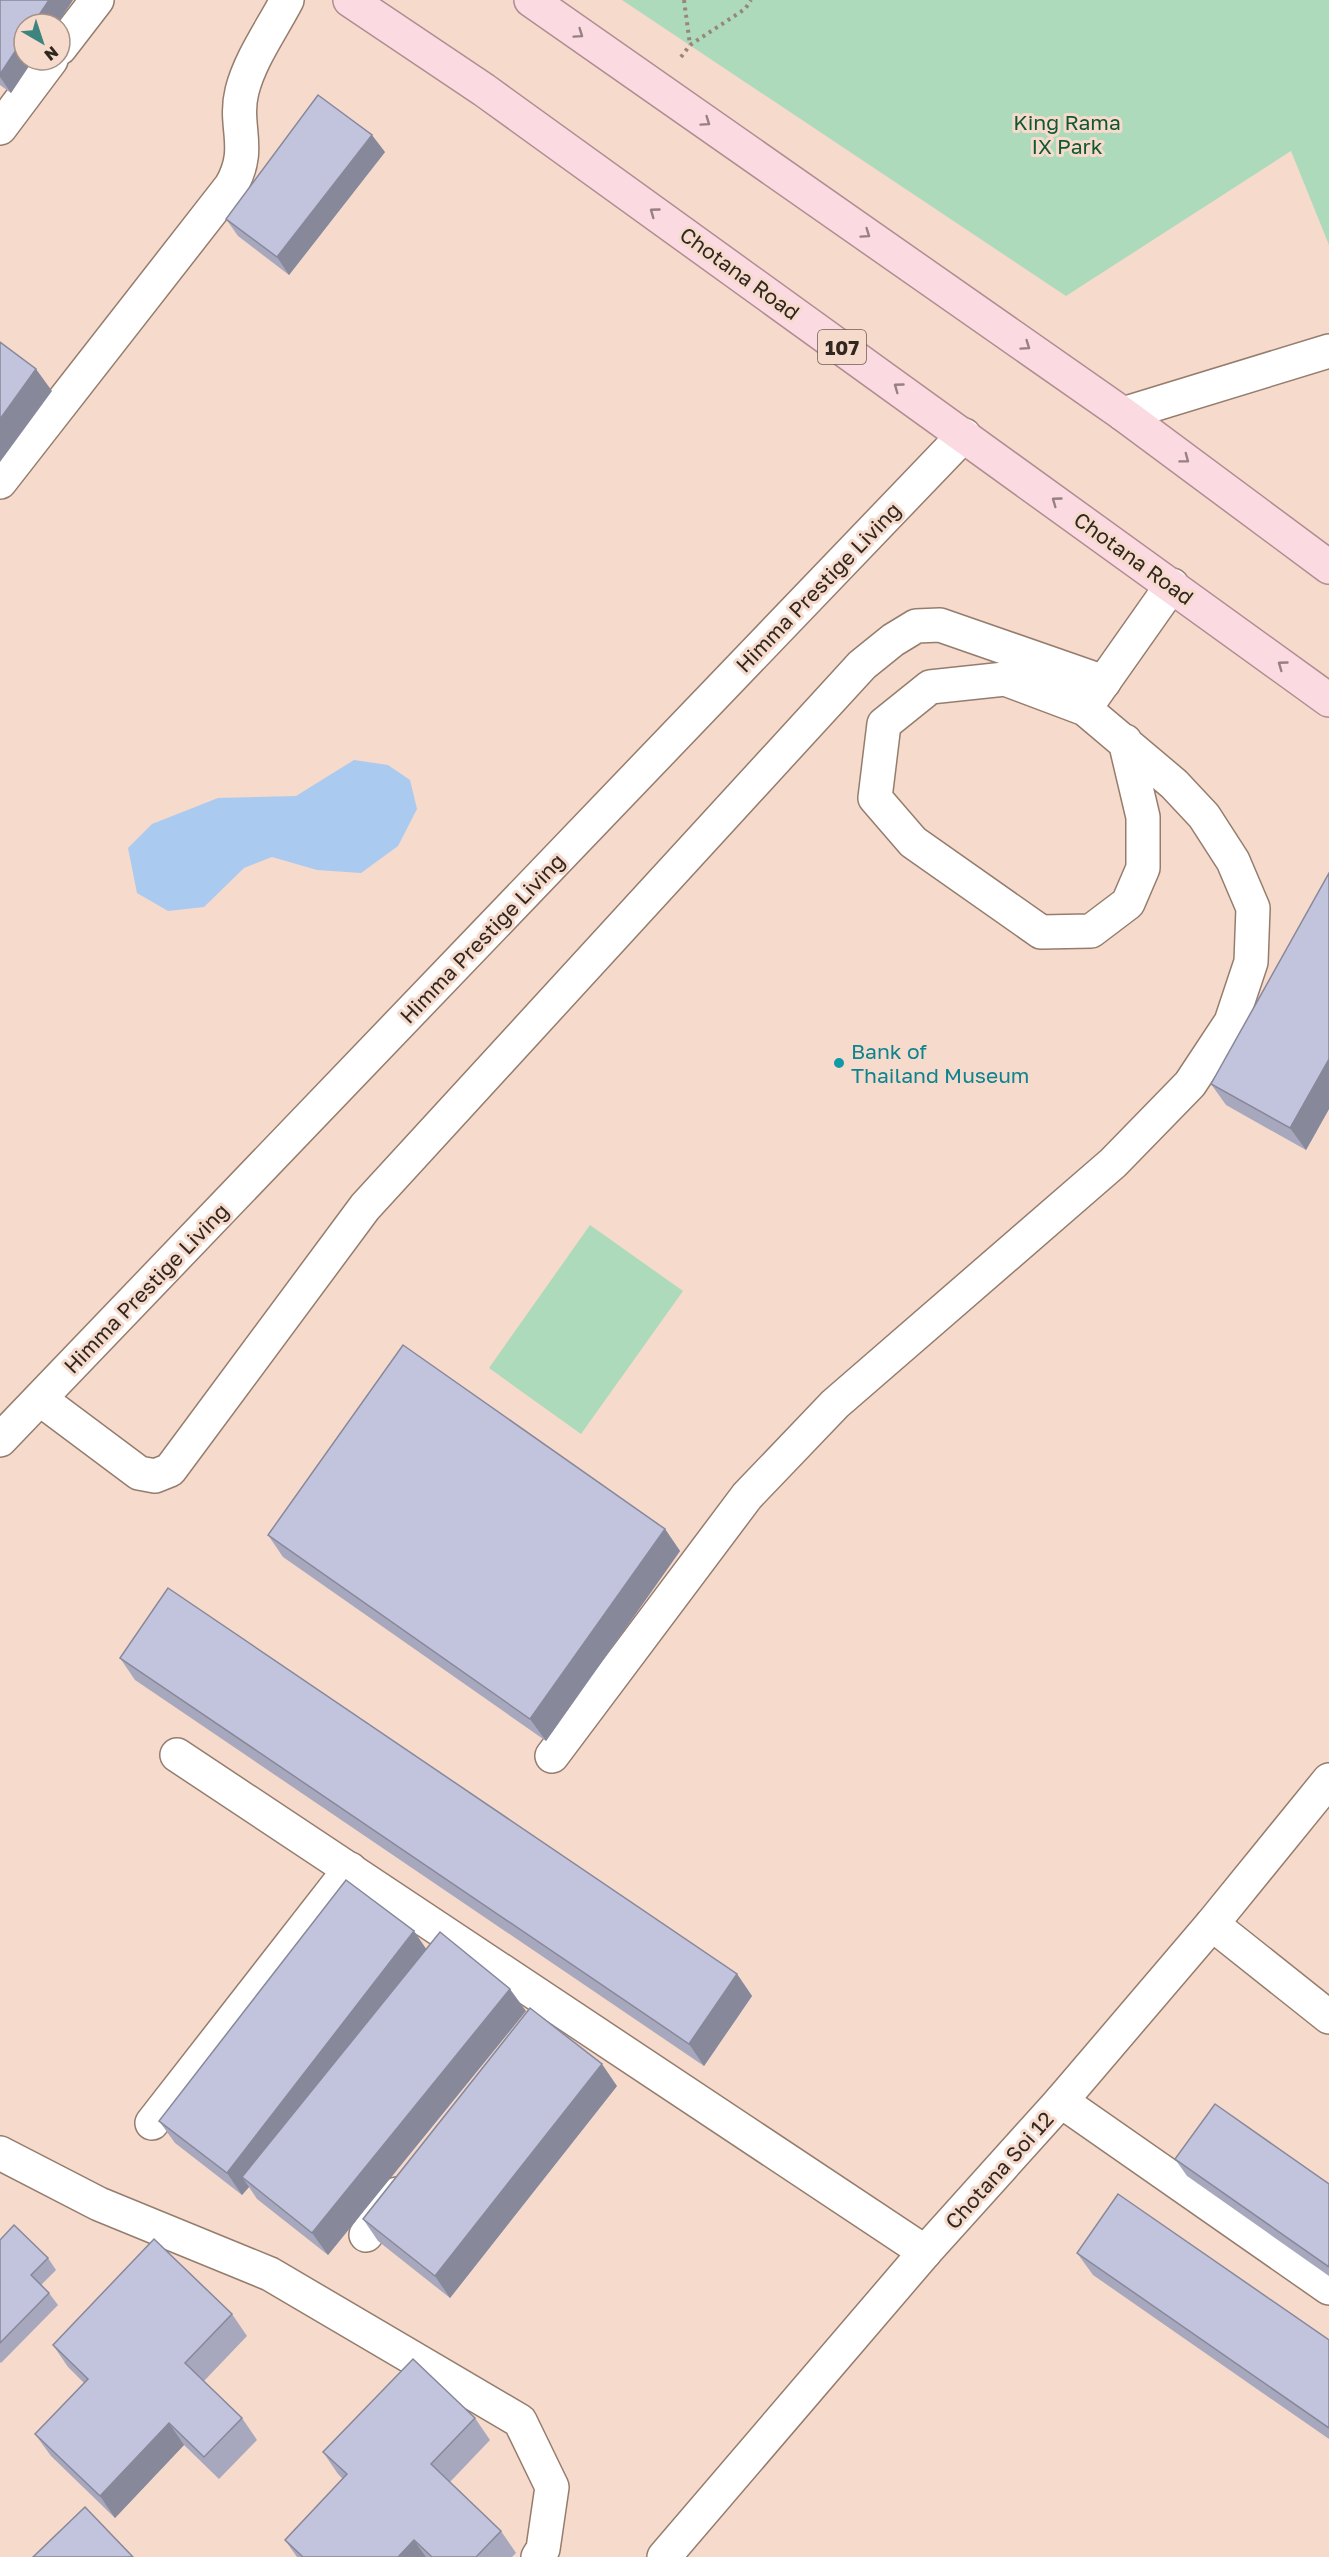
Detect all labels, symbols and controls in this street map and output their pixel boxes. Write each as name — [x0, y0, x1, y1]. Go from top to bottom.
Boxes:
north arrow — [12, 12, 72, 72]
one-way arrow — [572, 26, 583, 37]
text: N — [40, 42, 62, 65]
park label: King Rama IX Park — [1013, 109, 1121, 159]
one-way arrow — [700, 115, 711, 126]
one-way arrow — [650, 208, 661, 219]
street label: Chotana Road — [675, 221, 805, 325]
one-way arrow — [859, 227, 870, 238]
road number: 107 — [818, 330, 866, 364]
one-way arrow — [1019, 339, 1030, 350]
one-way arrow — [893, 383, 904, 394]
one-way arrow — [1178, 452, 1189, 463]
street label: Himma Prestige Living — [730, 497, 906, 677]
one-way arrow — [1051, 498, 1062, 509]
street label: Chotana Road — [1069, 506, 1199, 610]
one-way arrow — [1277, 661, 1288, 672]
street label: Himma Prestige Living — [394, 848, 570, 1028]
place label: Bank of Thailand Museum — [851, 1038, 1029, 1088]
marker: Bank of Thailand Museum — [832, 1056, 846, 1070]
street label: Himma Prestige Living — [58, 1198, 234, 1378]
street label: Chotana Soi 12 — [939, 2106, 1059, 2234]

